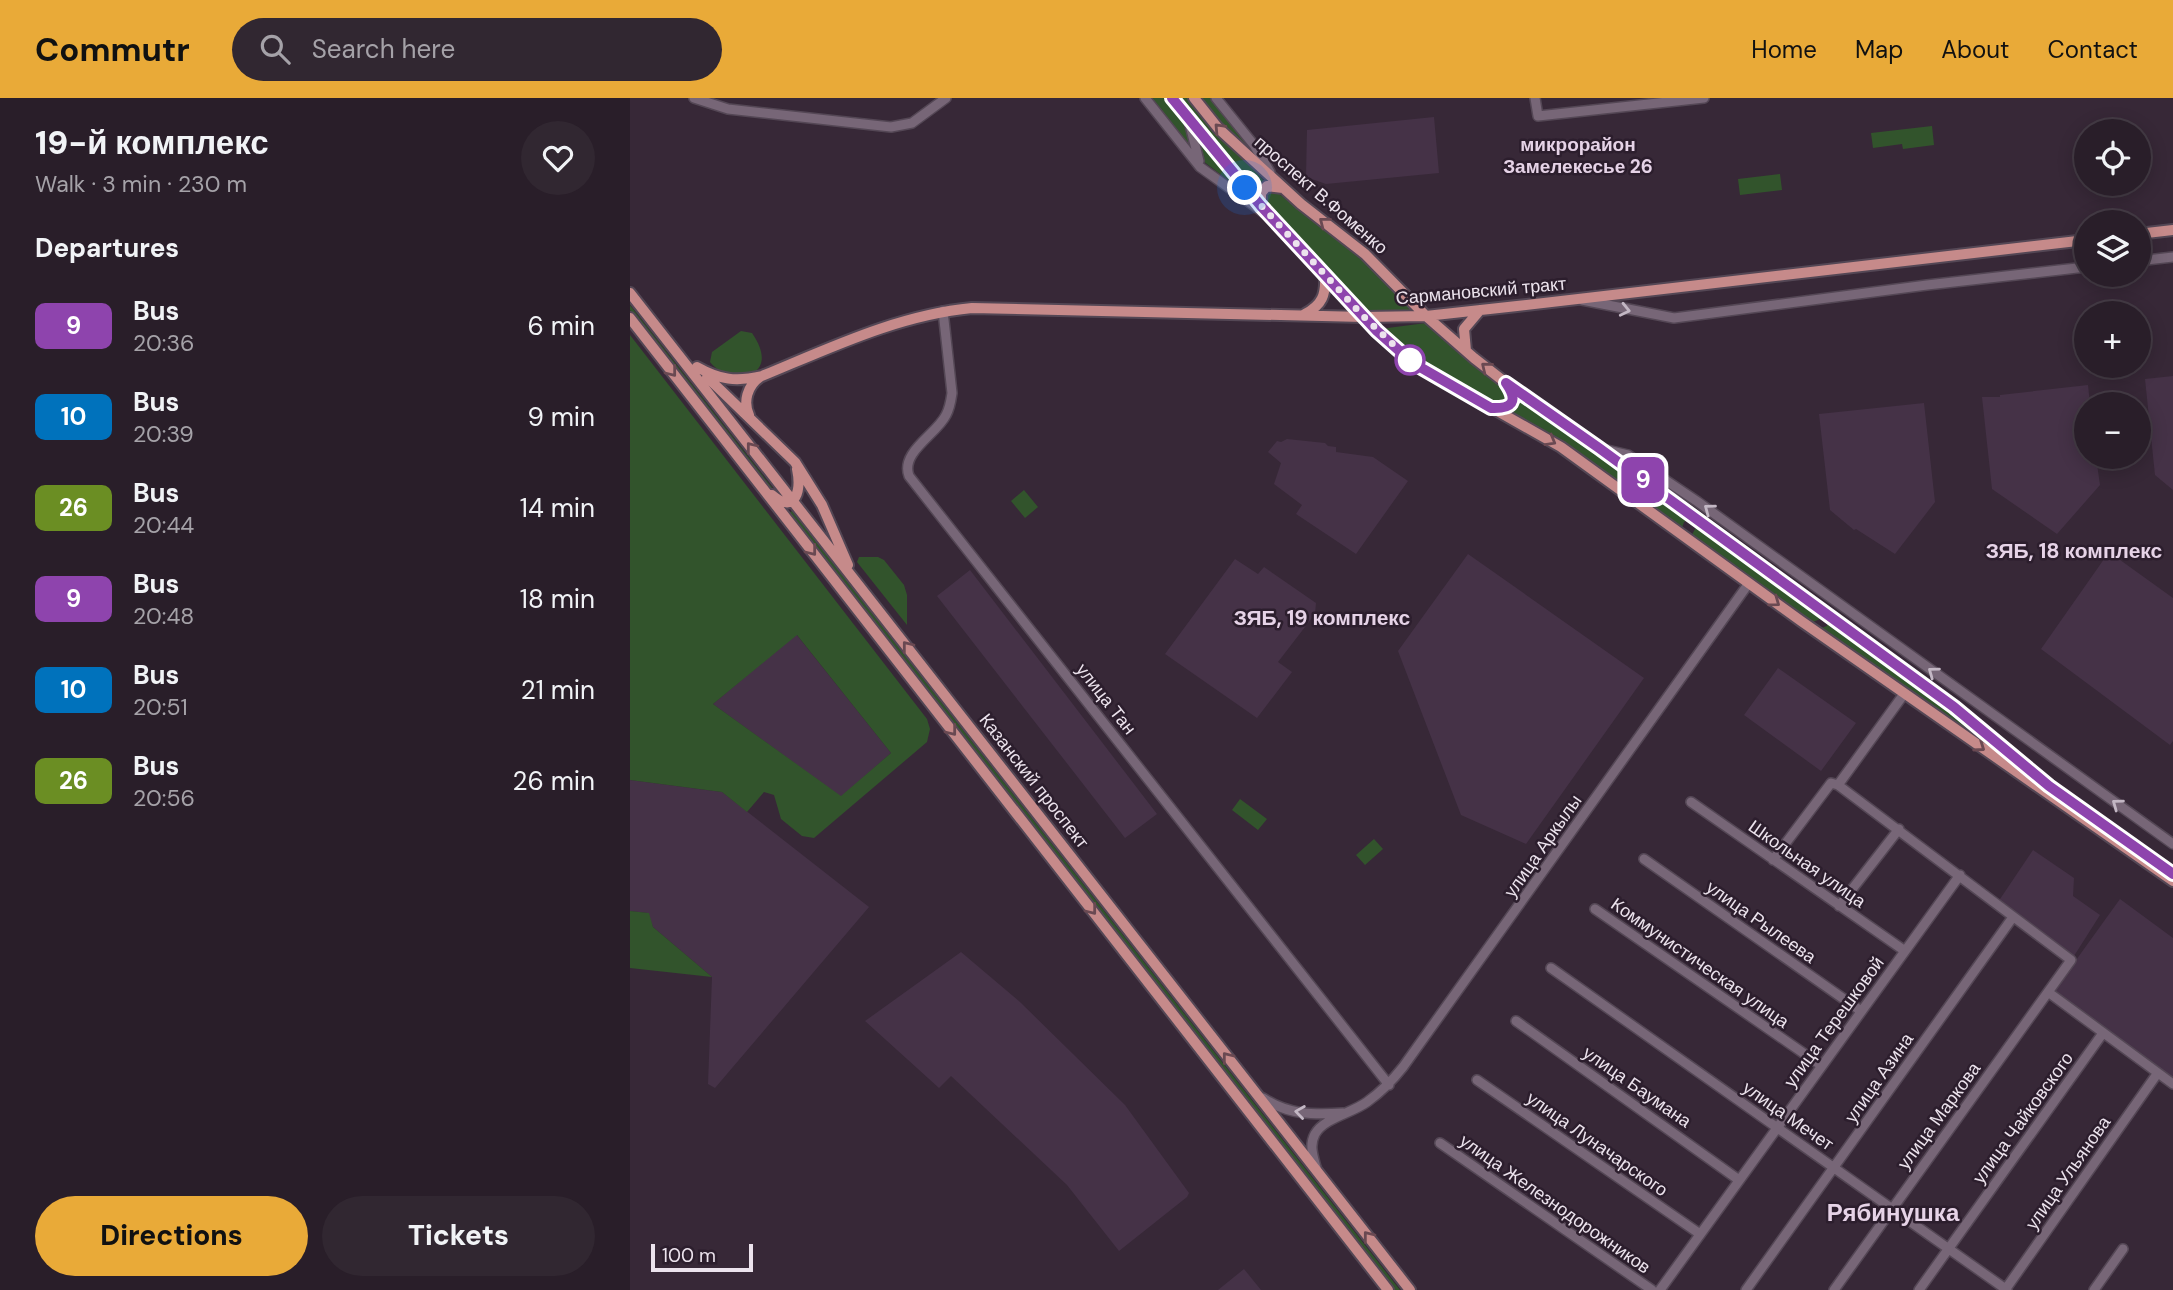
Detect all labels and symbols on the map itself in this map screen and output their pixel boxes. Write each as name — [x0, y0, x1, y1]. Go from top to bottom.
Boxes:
one-way arrow — [1215, 123, 1227, 136]
street label: проспект В.Фоменко — [1249, 130, 1393, 260]
district label: микрорайон Замелекесье 26 — [1503, 132, 1653, 179]
your location — [1227, 170, 1262, 205]
one-way arrow — [1319, 218, 1332, 230]
street label: Сармановский тракт — [1395, 272, 1567, 310]
one-way arrow — [1619, 301, 1631, 316]
unlabelled marker — [1395, 345, 1425, 375]
one-way arrow — [664, 363, 676, 376]
one-way arrow — [1481, 363, 1493, 376]
one-way arrow — [1543, 433, 1556, 446]
one-way arrow — [746, 442, 759, 454]
line badge: 9 — [1620, 457, 1666, 503]
one-way arrow — [1704, 505, 1716, 518]
district label: ЗЯБ, 18 комплекс — [1986, 537, 2163, 565]
one-way arrow — [803, 544, 816, 556]
one-way arrow — [1767, 594, 1780, 606]
district label: ЗЯБ, 19 комплекс — [1234, 604, 1411, 632]
one-way arrow — [902, 641, 915, 654]
street label: улица Тан — [1071, 658, 1141, 740]
one-way arrow — [1928, 667, 1940, 680]
street label: Казанский проспект — [974, 709, 1094, 853]
one-way arrow — [943, 723, 956, 735]
one-way arrow — [1972, 739, 1985, 751]
street label: улица Аркылы — [1499, 790, 1587, 902]
one-way arrow — [2113, 800, 2125, 812]
street label: Школьная улица — [1744, 815, 1871, 914]
street label: улица Рылеева — [1701, 875, 1822, 969]
street label: Коммунистическая улица — [1606, 892, 1795, 1034]
one-way arrow — [1083, 902, 1096, 915]
street label: улица Терешковой — [1778, 952, 1890, 1092]
street label: улица Азина — [1839, 1027, 1919, 1128]
street label: улица Баумана — [1578, 1041, 1697, 1134]
street label: улица Чайковского — [1967, 1047, 2079, 1189]
one-way arrow — [1223, 1053, 1236, 1065]
street label: улица Маркова — [1892, 1057, 1987, 1174]
street label: улица Мечет — [1738, 1076, 1838, 1156]
street label: улица Луначарского — [1522, 1086, 1672, 1202]
one-way arrow — [1294, 1105, 1305, 1120]
street label: улица Ульянова — [2020, 1111, 2117, 1235]
street label: улица Железнодорожников — [1455, 1129, 1655, 1279]
district label: Рябинушка — [1827, 1197, 1960, 1228]
one-way arrow — [1364, 1231, 1377, 1244]
scale bar — [651, 1241, 752, 1273]

